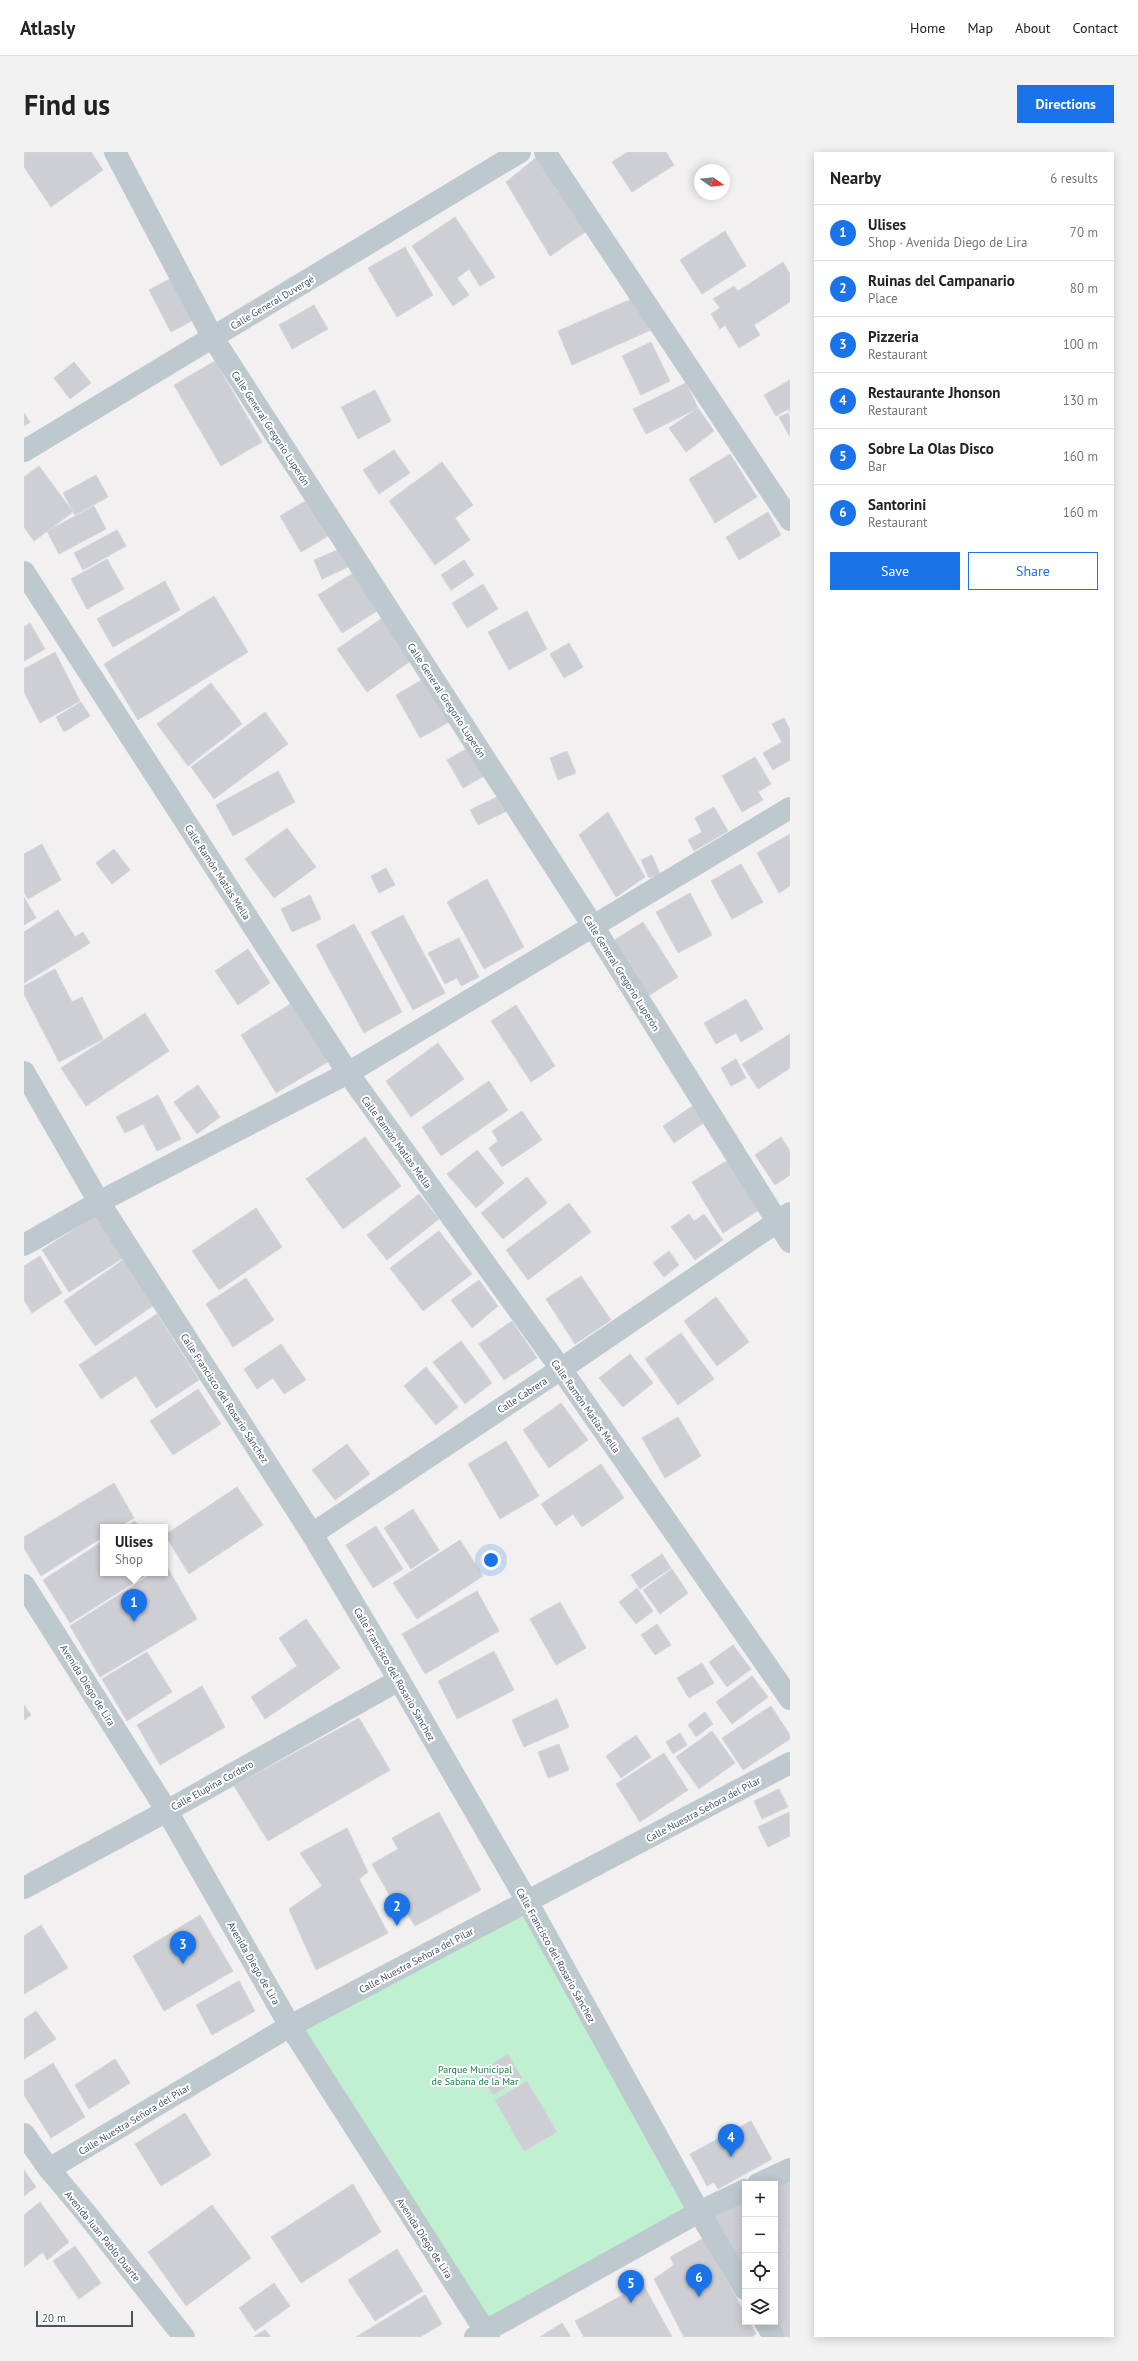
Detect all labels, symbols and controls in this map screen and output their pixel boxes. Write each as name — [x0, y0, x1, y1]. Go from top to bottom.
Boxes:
text: Atlasly — [20, 16, 75, 40]
text: Home — [910, 19, 945, 37]
text: Map — [967, 19, 993, 37]
text: About — [1015, 19, 1051, 37]
text: Contact — [1073, 19, 1118, 37]
button: Directions — [1017, 85, 1114, 123]
text: Find us — [24, 86, 110, 123]
north arrow — [694, 164, 730, 200]
text: Nearby — [830, 167, 881, 189]
text: 6 results — [1050, 170, 1098, 187]
text: Ulises — [868, 215, 906, 234]
text: 1 — [839, 224, 847, 241]
text: 70 m — [1070, 224, 1098, 241]
text: Shop · Avenida Diego de Lira — [868, 234, 1027, 251]
text: Ruinas del Campanario — [868, 271, 1015, 290]
street label: Calle General Duvergé — [228, 272, 316, 333]
text: 2 — [839, 280, 847, 297]
text: 80 m — [1070, 280, 1098, 297]
text: Place — [868, 290, 898, 307]
text: Pizzeria — [868, 327, 919, 346]
text: 3 — [839, 336, 847, 353]
text: 100 m — [1063, 336, 1098, 353]
text: Restaurant — [868, 346, 927, 363]
street label: Calle General Gregorio Luperón — [229, 368, 313, 488]
text: Restaurante Jhonson — [868, 383, 1000, 402]
text: 4 — [839, 392, 847, 409]
text: 130 m — [1063, 392, 1098, 409]
text: Restaurant — [868, 402, 927, 419]
text: Sobre La Olas Disco — [868, 439, 994, 458]
text: 5 — [839, 448, 847, 465]
text: 160 m — [1063, 448, 1098, 465]
text: Bar — [868, 458, 886, 475]
text: Santorini — [868, 495, 926, 514]
text: 6 — [839, 504, 847, 521]
text: 160 m — [1063, 504, 1098, 521]
text: Restaurant — [868, 514, 927, 531]
button: Save — [830, 552, 960, 590]
button: Share — [968, 552, 1098, 590]
street label: Calle General Gregorio Luperón — [405, 640, 489, 760]
street label: Calle Ramón Matías Mella — [182, 822, 253, 922]
street label: Calle General Gregorio Luperón — [581, 913, 663, 1034]
street label: Calle Ramón Matías Mella — [359, 1094, 435, 1191]
street label: Calle Francisco del Rosario Sánchez — [178, 1331, 271, 1466]
street label: Calle Ramón Matías Mella — [548, 1357, 623, 1456]
street label: Calle Cabrera — [495, 1374, 550, 1416]
popup — [100, 1524, 168, 1576]
text: Ulises — [115, 1532, 153, 1551]
your location — [481, 1550, 501, 1570]
text: Shop — [115, 1551, 143, 1568]
pin: 1 — [121, 1589, 147, 1622]
street label: Calle Francisco del Rosario Sánchez — [351, 1605, 438, 1743]
street label: Avenida Diego de Lira — [57, 1642, 118, 1728]
street label: Calle Elupina Cordero — [169, 1757, 256, 1813]
street label: Calle Nuestra Señora del Pilar — [644, 1773, 763, 1845]
street label: Calle Francisco del Rosario Sánchez — [513, 1886, 598, 2025]
pin: 2 — [384, 1893, 410, 1926]
street label: Avenida Diego de Lira — [225, 1920, 283, 2007]
street label: Calle Nuestra Señora del Pilar — [357, 1924, 476, 1996]
pin: 3 — [170, 1931, 196, 1964]
park label: Parque Municipal de Sabana de la Mar — [432, 2063, 519, 2088]
street label: Calle Nuestra Señora del Pilar — [76, 2081, 193, 2158]
pin: 4 — [718, 2124, 744, 2157]
map controls — [742, 2181, 778, 2325]
button: + — [742, 2181, 778, 2217]
street label: Avenida Juan Pablo Duarte — [62, 2188, 143, 2284]
street label: Avenida Diego de Lira — [394, 2196, 455, 2281]
button: − — [742, 2217, 778, 2253]
button: locate — [742, 2253, 778, 2289]
pin: 6 — [686, 2264, 712, 2297]
pin: 5 — [618, 2270, 644, 2303]
button: layers — [742, 2289, 778, 2325]
scale bar — [36, 2309, 133, 2328]
text: 20 m — [42, 2311, 66, 2325]

